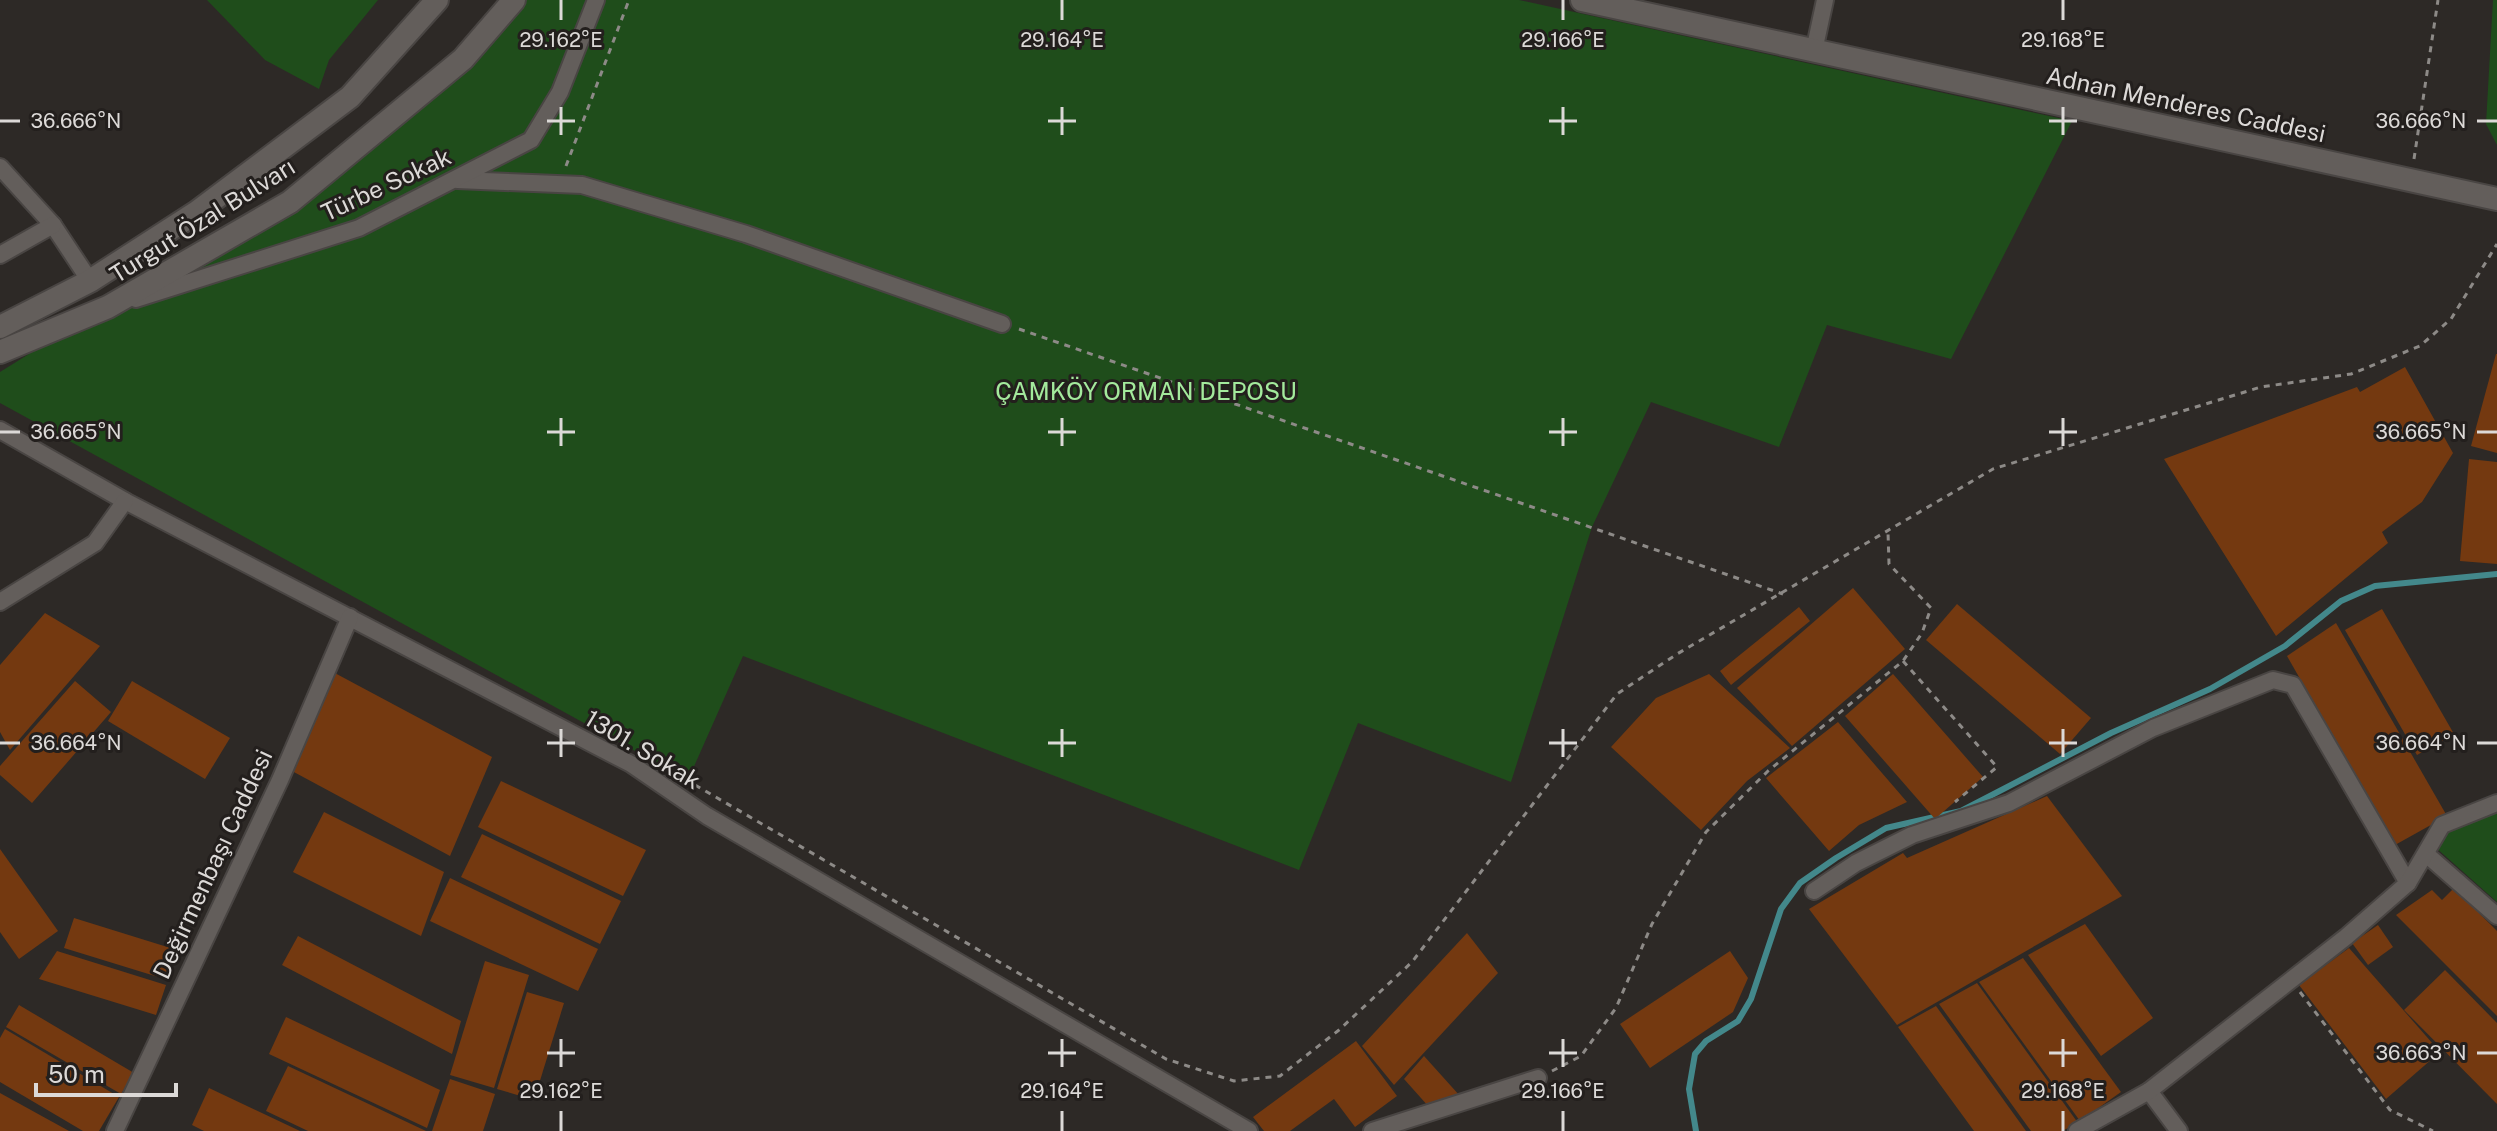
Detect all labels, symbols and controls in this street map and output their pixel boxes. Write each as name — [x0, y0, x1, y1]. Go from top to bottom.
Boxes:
text: 29.162°E — [519, 28, 603, 52]
text: 29.164°E — [1020, 28, 1104, 52]
text: 29.166°E — [1521, 28, 1605, 52]
text: 29.168°E — [2021, 28, 2105, 52]
street label: Adnan Menderes Caddesi — [2044, 61, 2328, 147]
text: 36.666°N — [31, 109, 121, 133]
text: 36.666°N — [2376, 109, 2466, 133]
street label: Türbe Sokak — [317, 142, 455, 226]
street label: Turgut Özal Bulvarı — [104, 151, 300, 288]
park label: ÇAMKÖY ORMAN DEPOSU — [995, 376, 1297, 405]
text: 36.665°N — [30, 420, 122, 444]
text: 36.665°N — [2375, 420, 2467, 444]
street label: 1301. Sokak — [580, 704, 706, 794]
text: 36.664°N — [30, 731, 122, 755]
text: 36.664°N — [2375, 731, 2467, 755]
street label: Değirmenbaşı Caddesi — [147, 745, 277, 983]
text: 36.663°N — [2376, 1041, 2467, 1065]
scale bar — [36, 1047, 176, 1097]
text: 50 m — [48, 1060, 105, 1088]
text: 29.162°E — [519, 1079, 603, 1103]
text: 29.164°E — [1020, 1079, 1104, 1103]
text: 29.166°E — [1521, 1079, 1605, 1103]
text: 29.168°E — [2021, 1079, 2105, 1103]

